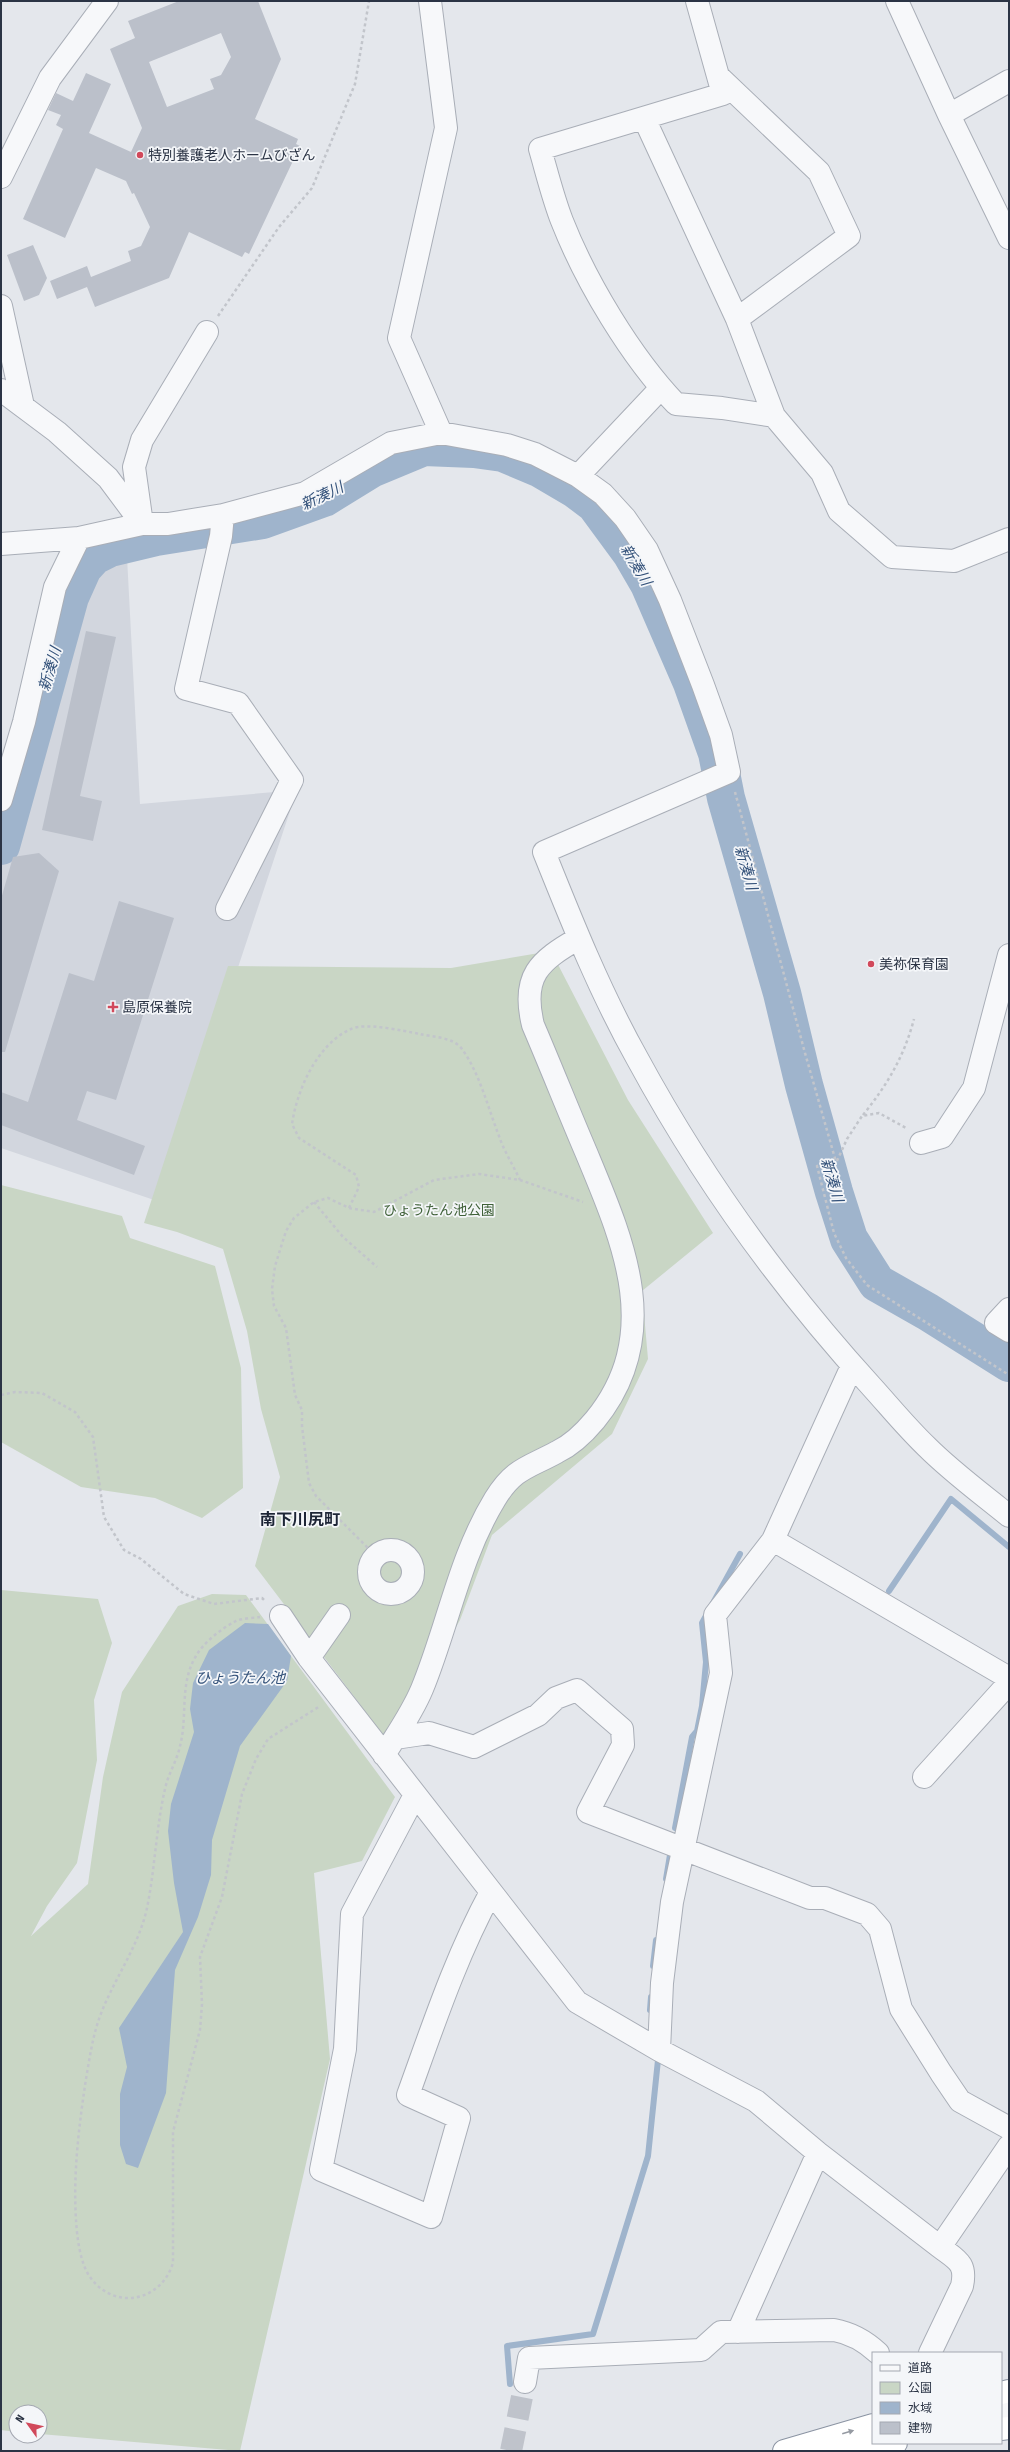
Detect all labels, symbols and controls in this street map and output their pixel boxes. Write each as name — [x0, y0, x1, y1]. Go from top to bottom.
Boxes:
place label: 特別養護老人ホームびざん — [148, 147, 316, 164]
marker: 特別養護老人ホームびざん — [135, 150, 145, 160]
water label: 新湊川 — [298, 477, 348, 514]
water label: 新湊川 — [617, 541, 656, 591]
water label: 新湊川 — [35, 643, 65, 693]
water label: 新湊川 — [731, 844, 761, 894]
place label: 美祢保育園 — [879, 956, 949, 973]
marker: 美祢保育園 — [866, 959, 876, 969]
place label: 島原保養院 — [122, 999, 192, 1016]
marker: 島原保養院 — [107, 1001, 119, 1013]
water label: 新湊川 — [817, 1156, 847, 1206]
park label: ひょうたん池公園 — [383, 1202, 495, 1219]
district label: 南下川尻町 — [260, 1510, 340, 1529]
water label: ひょうたん池 — [195, 1669, 287, 1687]
legend — [872, 2352, 1002, 2444]
text: 道路 — [908, 2361, 932, 2375]
text: 公園 — [908, 2381, 932, 2395]
text: 水域 — [908, 2401, 932, 2415]
north arrow — [8, 2404, 48, 2444]
text: N — [13, 2413, 27, 2425]
text: 建物 — [908, 2421, 932, 2435]
one-way arrow — [842, 2429, 854, 2435]

